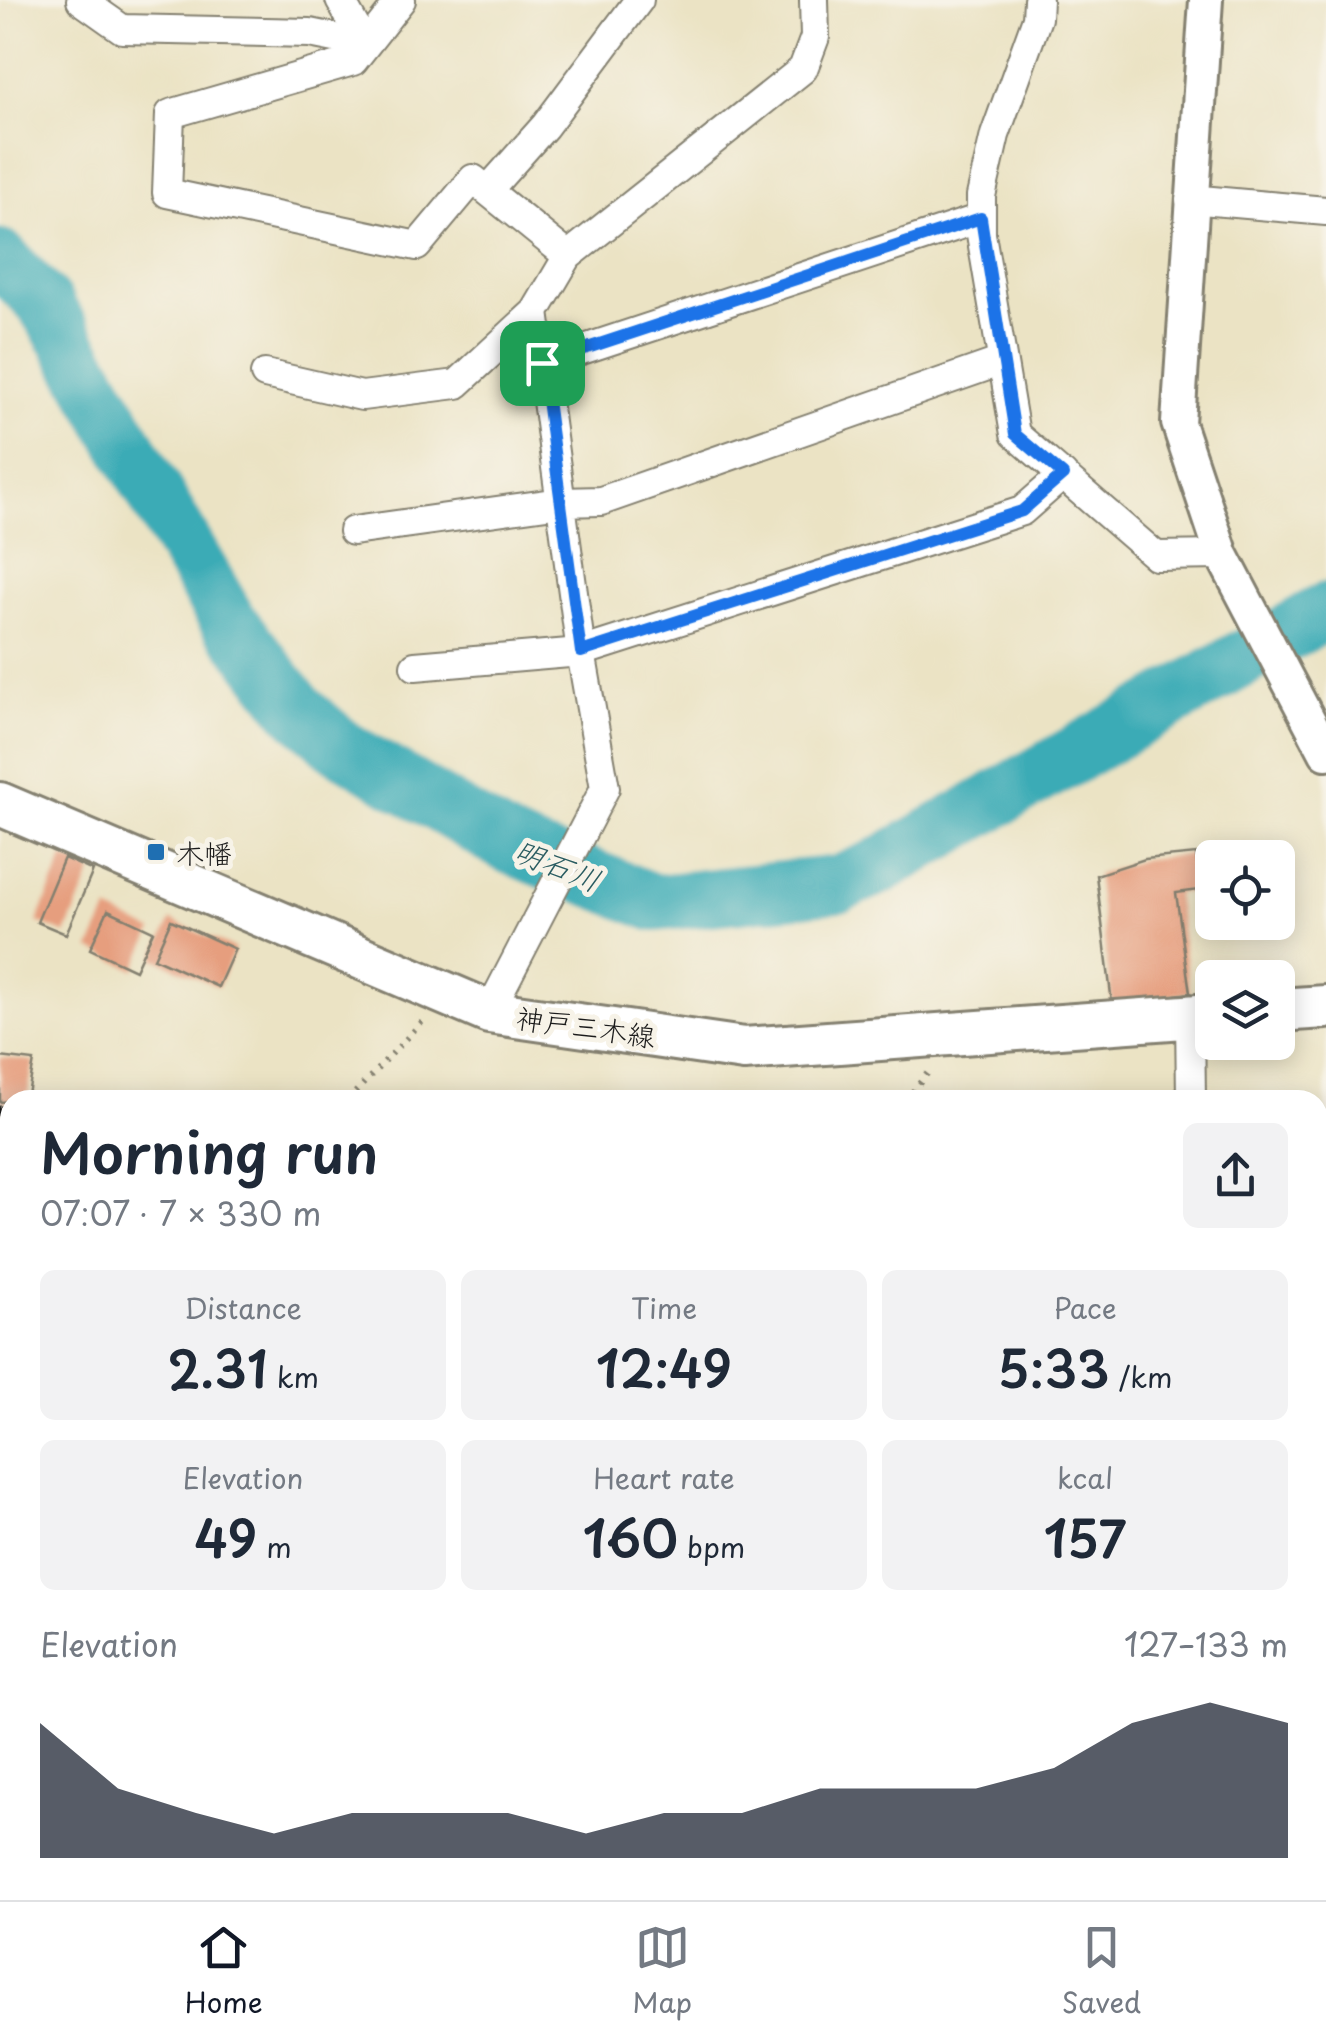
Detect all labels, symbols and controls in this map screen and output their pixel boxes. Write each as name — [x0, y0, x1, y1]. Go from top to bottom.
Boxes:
pin — [500, 321, 585, 406]
icon: arrive — [515, 336, 570, 391]
water label: 明石川 — [508, 826, 608, 902]
place label: 木幡 — [176, 831, 232, 874]
map controls — [1195, 840, 1295, 1060]
button: locate — [1195, 840, 1295, 940]
marker: 木幡 — [145, 841, 167, 863]
button: layers — [1195, 960, 1295, 1060]
street label: 神戸三木線 — [514, 995, 658, 1057]
text: Morning run — [40, 1110, 378, 1193]
button: share — [1183, 1123, 1288, 1228]
text: 07:07 · 7 × 330 m — [40, 1189, 321, 1237]
text: Distance — [184, 1286, 302, 1329]
text: Time — [631, 1286, 697, 1329]
text: Pace — [1053, 1286, 1117, 1329]
text: 2.31 — [167, 1329, 268, 1405]
text: 12:49 — [596, 1329, 732, 1405]
text: 5:33 — [998, 1329, 1110, 1405]
text: km — [268, 1355, 319, 1398]
text: /km — [1110, 1355, 1172, 1398]
text: Elevation — [183, 1456, 303, 1499]
text: Heart rate — [593, 1456, 735, 1499]
text: kcal — [1057, 1456, 1113, 1499]
text: 49 — [194, 1499, 257, 1575]
text: 160 — [583, 1499, 678, 1575]
text: 157 — [1044, 1499, 1126, 1575]
text: m — [257, 1525, 292, 1568]
text: bpm — [678, 1525, 745, 1568]
text: Elevation — [40, 1620, 178, 1668]
text: 127–133 m — [1124, 1620, 1288, 1668]
tab: Home — [185, 1920, 263, 2023]
tab: Map — [632, 1920, 692, 2023]
tab: Saved — [1062, 1920, 1141, 2023]

